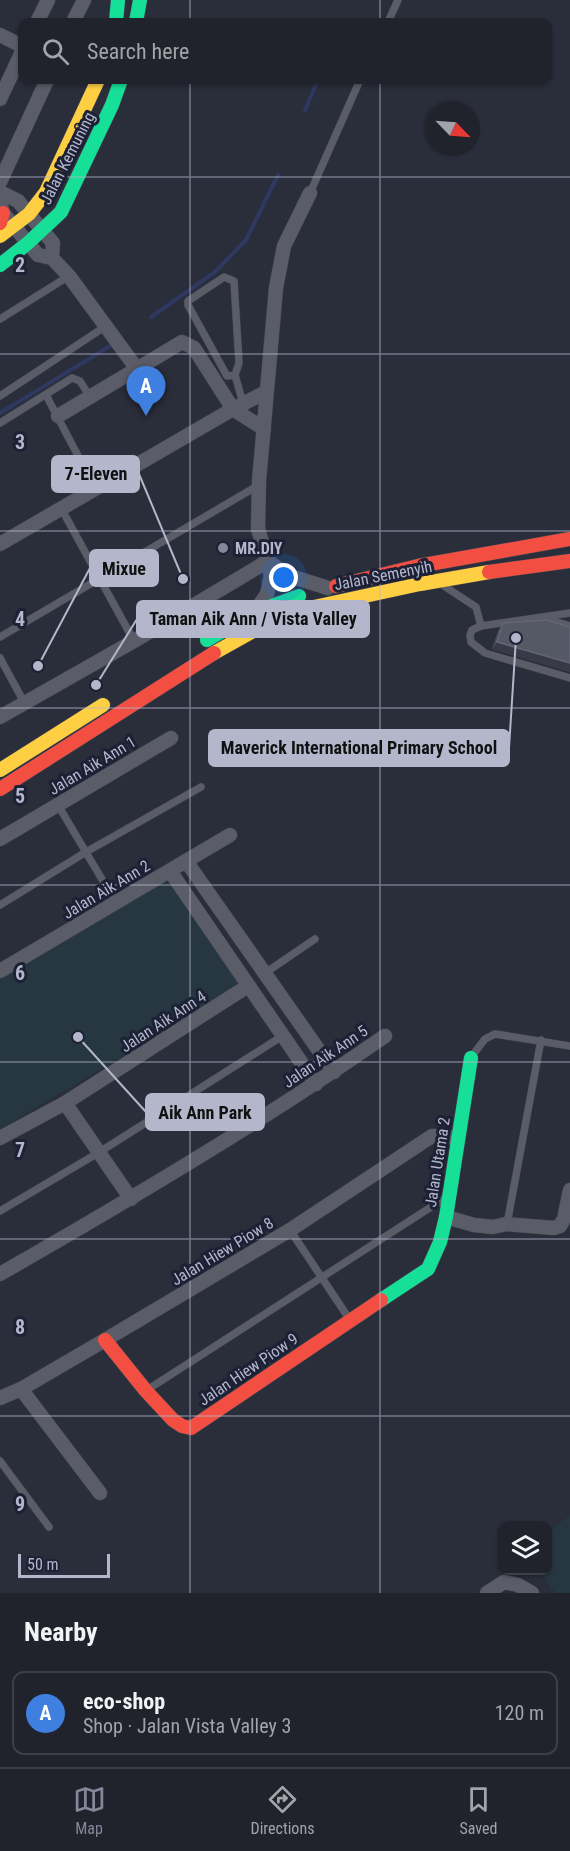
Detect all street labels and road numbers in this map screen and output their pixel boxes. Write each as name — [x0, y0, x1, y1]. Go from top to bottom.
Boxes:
street label: Jalan Kemuning — [36, 109, 99, 208]
street label: Jalan Semenyih — [333, 557, 434, 594]
street label: Jalan Aik Ann 1 — [45, 732, 139, 799]
street label: Jalan Aik Ann 2 — [59, 856, 153, 923]
street label: Jalan Aik Ann 4 — [117, 987, 210, 1056]
street label: Jalan Aik Ann 5 — [279, 1021, 371, 1092]
street label: Jalan Utama 2 — [421, 1116, 454, 1208]
street label: Jalan Hiew Piow 8 — [168, 1213, 277, 1289]
street label: Jalan Hiew Piow 9 — [195, 1329, 302, 1410]

